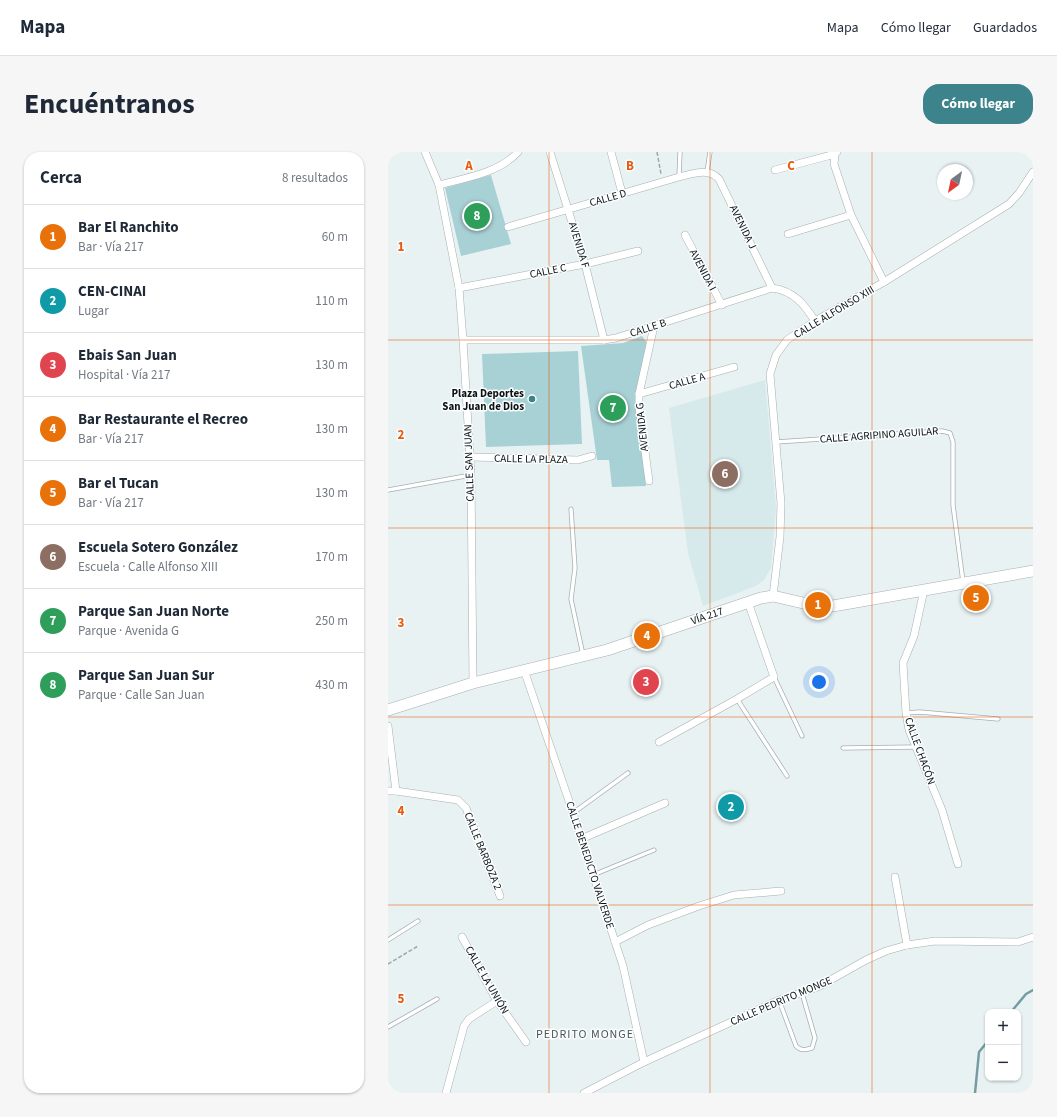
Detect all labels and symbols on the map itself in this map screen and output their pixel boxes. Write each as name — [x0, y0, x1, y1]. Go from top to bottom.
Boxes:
text: A — [464, 157, 473, 175]
text: B — [626, 157, 634, 175]
text: C — [787, 157, 795, 175]
north arrow — [937, 164, 973, 200]
street label: CALLE D — [588, 186, 628, 210]
pin: 8 — [464, 201, 490, 231]
street label: AVENIDA J — [726, 202, 760, 252]
street label: AVENIDA F — [565, 220, 593, 270]
text: 1 — [398, 238, 405, 256]
street label: AVENIDA I — [686, 247, 720, 293]
street label: CALLE C — [528, 260, 568, 282]
street label: CALLE ALFONSO XIII — [791, 282, 877, 342]
street label: CALLE B — [628, 315, 669, 341]
street label: CALLE A — [667, 369, 707, 393]
place label: Plaza Deportes San Juan de Dios — [442, 386, 524, 414]
pin: 7 — [600, 393, 626, 423]
marker: Plaza Deportes San Juan de Dios — [527, 394, 537, 404]
street label: AVENIDA G — [632, 402, 652, 452]
street label: CALLE AGRIPINO AGUILAR — [819, 423, 939, 447]
street label: CALLE SAN JUAN — [460, 424, 478, 502]
text: 2 — [398, 426, 405, 444]
street label: CALLE LA PLAZA — [494, 451, 568, 467]
pin: 6 — [712, 459, 738, 489]
pin: 5 — [963, 583, 989, 613]
pin: 1 — [805, 590, 831, 620]
street label: VÍA 217 — [689, 604, 725, 628]
text: 3 — [398, 614, 405, 632]
pin: 4 — [634, 621, 660, 651]
pin: 3 — [633, 667, 659, 697]
your location — [809, 672, 829, 692]
street label: CALLE CHACÓN — [901, 715, 939, 787]
pin: 2 — [718, 792, 744, 822]
street label: CALLE BENEDICTO VALVERDE — [562, 799, 618, 931]
text: 4 — [398, 802, 405, 820]
street label: CALLE BARBOZA 2 — [461, 810, 505, 892]
street label: CALLE LA UNIÓN — [461, 943, 513, 1017]
street label: CALLE PEDRITO MONGE — [728, 973, 834, 1029]
text: 5 — [398, 990, 405, 1008]
district label: PEDRITO MONGE — [536, 1026, 634, 1043]

